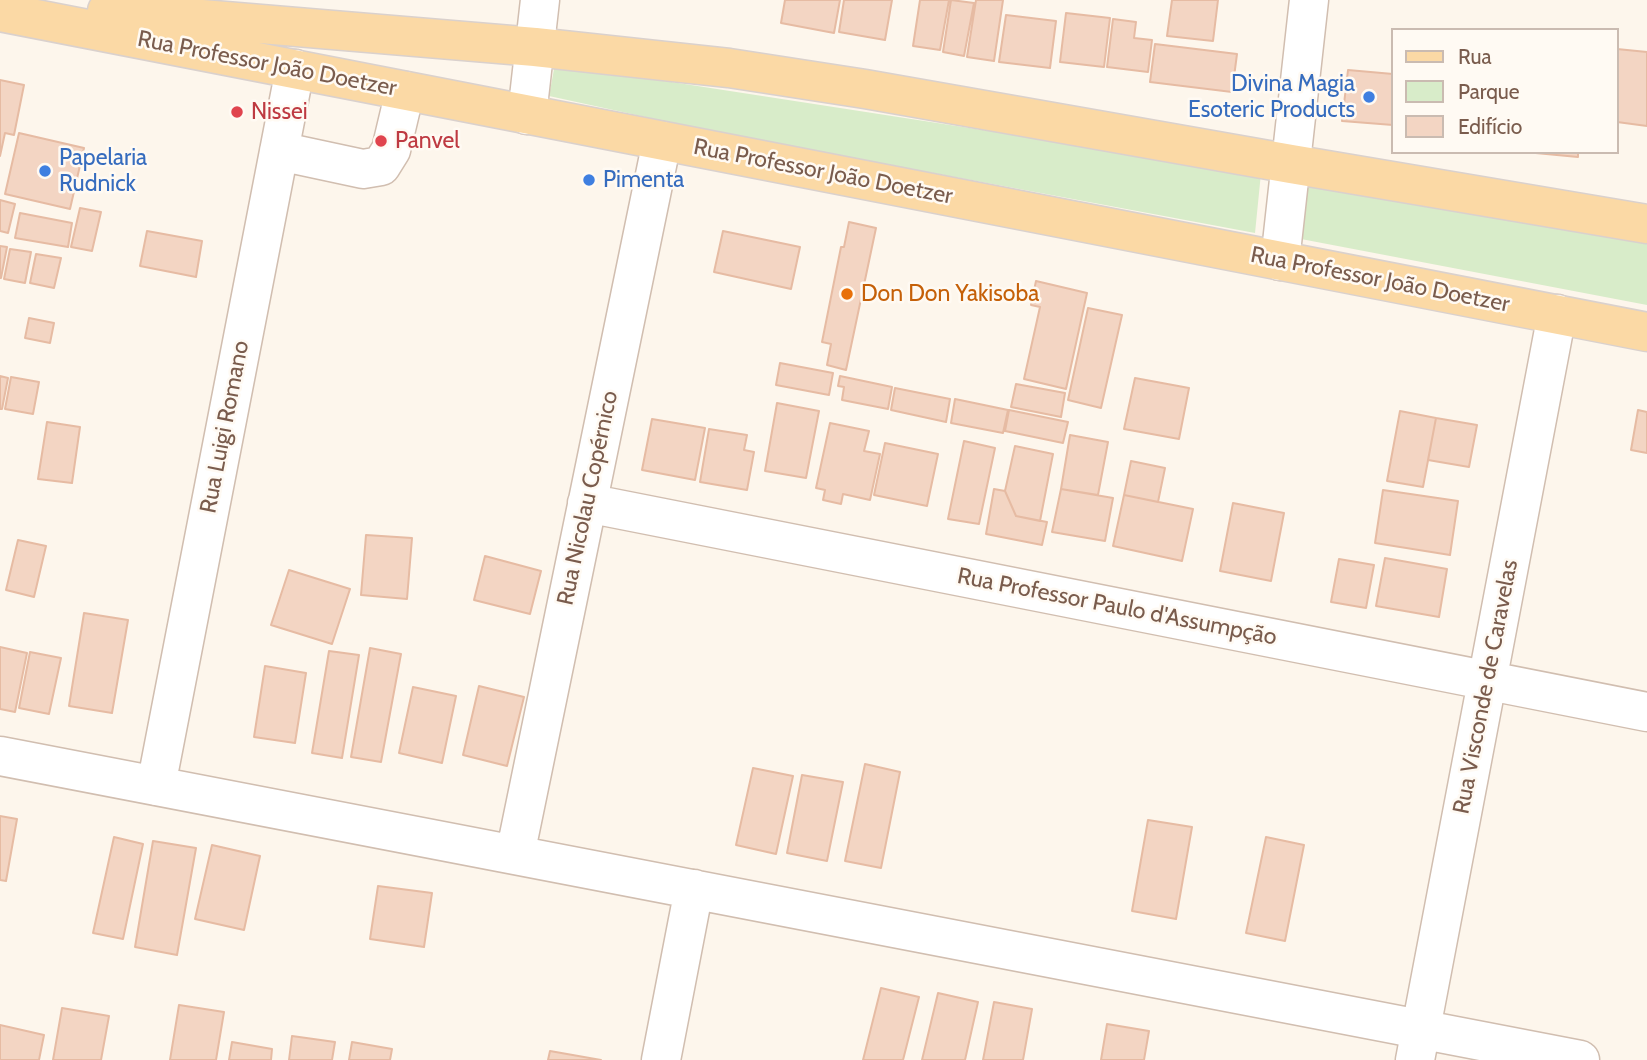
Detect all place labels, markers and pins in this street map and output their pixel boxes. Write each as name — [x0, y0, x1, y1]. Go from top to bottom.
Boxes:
place label: Divina Magia Esoteric Products — [1188, 70, 1355, 124]
marker: Divina Magia Esoteric Products — [1361, 89, 1377, 105]
place label: Nissei — [251, 98, 308, 126]
marker: Nissei — [229, 104, 245, 120]
place label: Panvel — [395, 127, 460, 155]
marker: Panvel — [373, 133, 389, 149]
place label: Papelaria Rudnick — [59, 144, 147, 198]
marker: Papelaria Rudnick — [37, 163, 53, 179]
place label: Pimenta — [603, 166, 684, 194]
marker: Pimenta — [581, 172, 597, 188]
place label: Don Don Yakisoba — [861, 280, 1039, 308]
marker: Don Don Yakisoba — [839, 286, 855, 302]

